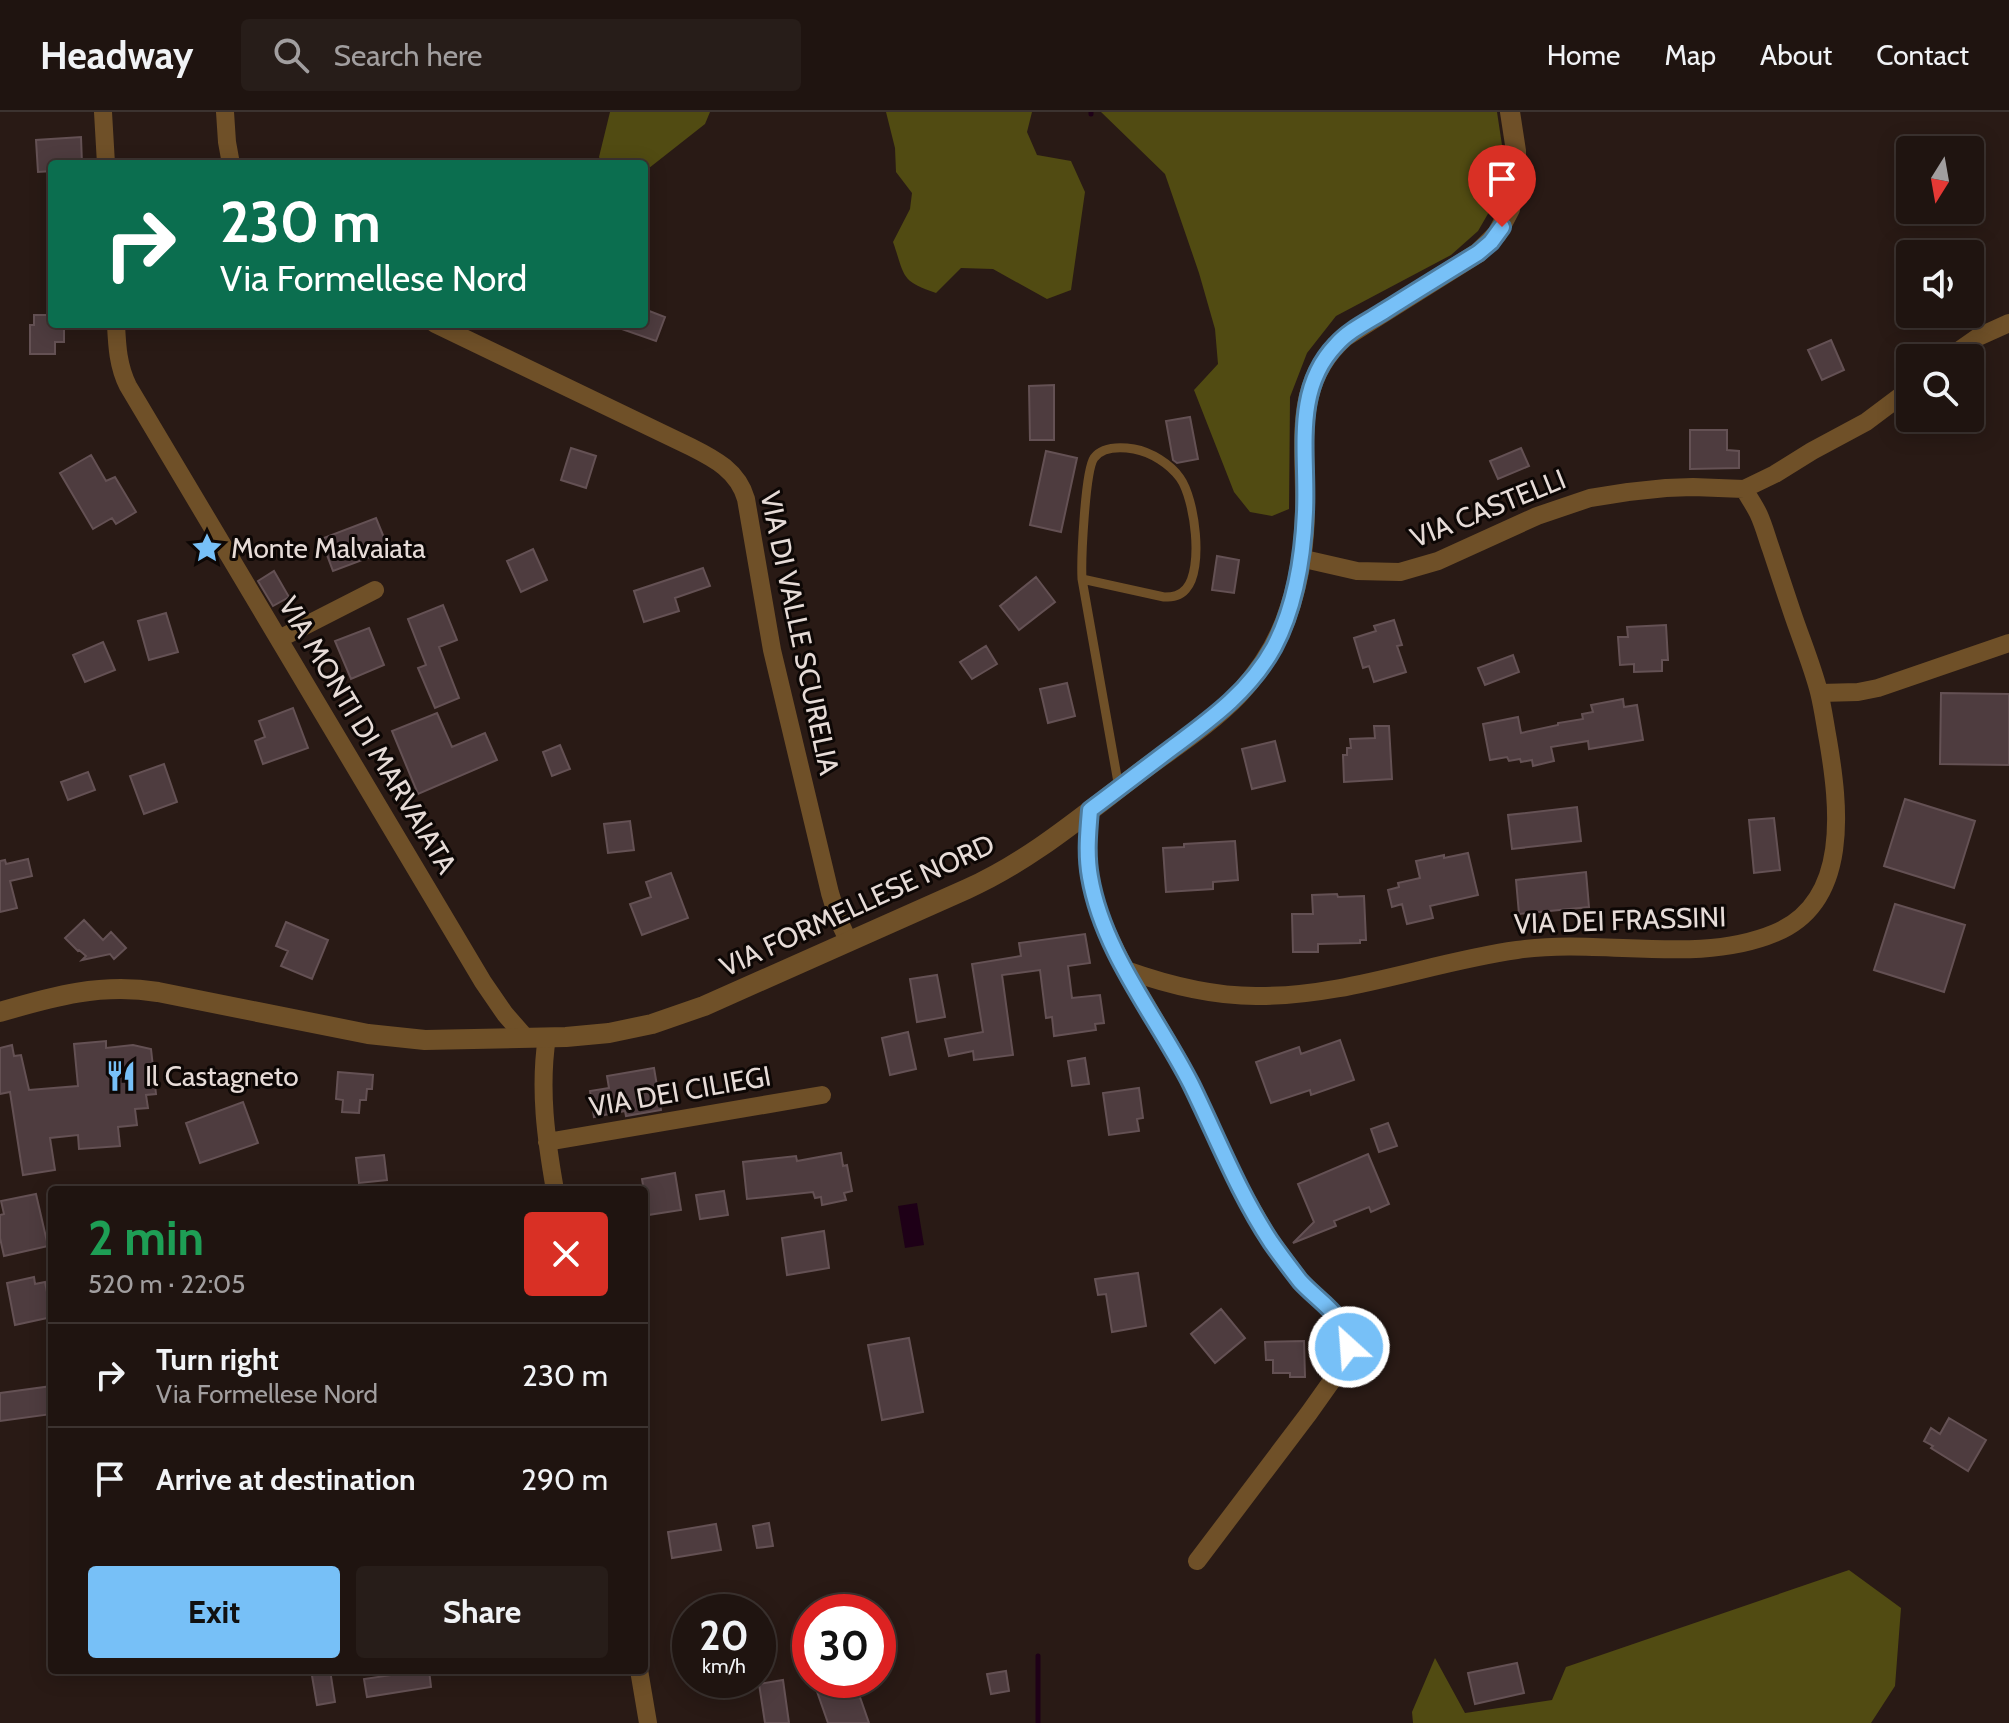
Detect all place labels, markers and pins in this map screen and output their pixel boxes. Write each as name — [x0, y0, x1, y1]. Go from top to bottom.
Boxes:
pin — [1468, 145, 1536, 227]
place icon: Monte Malvaiata — [190, 531, 224, 565]
place label: Monte Malvaiata — [231, 531, 426, 565]
restaurant icon: Il Castagneto — [104, 1059, 138, 1093]
place label: Il Castagneto — [145, 1059, 299, 1093]

